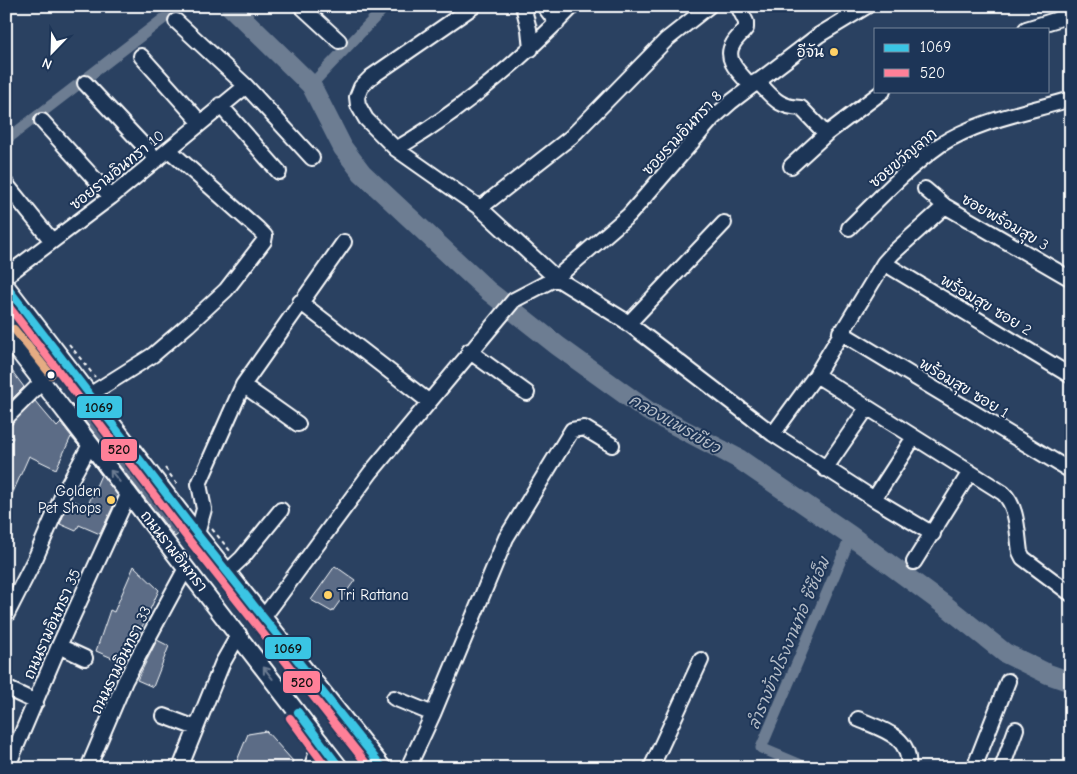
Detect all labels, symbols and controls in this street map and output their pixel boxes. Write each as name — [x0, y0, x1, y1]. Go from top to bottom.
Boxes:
north arrow — [28, 28, 78, 78]
legend — [874, 28, 1050, 92]
text: 1069 — [920, 38, 951, 56]
place label: อีจัน — [797, 43, 824, 61]
marker: อีจัน — [828, 46, 840, 58]
text: N — [40, 54, 55, 73]
text: 520 — [920, 64, 945, 82]
street label: ซอยรามอินทรา 8 — [638, 87, 726, 179]
street label: ซอยขวัญลาก — [865, 124, 941, 192]
street label: ซอยรามอินทรา 10 — [66, 126, 168, 214]
street label: ซอยพร้อมสุข 3 — [957, 189, 1052, 256]
street label: พร้อมสุข ซอย 2 — [936, 270, 1035, 341]
street label: พร้อมสุข ซอย 1 — [915, 353, 1013, 424]
unlabelled marker — [46, 370, 56, 380]
water label: คลองแพรเขียว — [626, 390, 725, 458]
line badge: 1069 — [76, 395, 123, 419]
text: 1069 — [85, 399, 113, 416]
line badge: 520 — [100, 438, 138, 462]
text: 520 — [108, 441, 130, 458]
one-way arrow — [110, 470, 121, 483]
place label: Golden Pet Shops — [38, 482, 101, 517]
marker: Golden Pet Shops — [105, 494, 117, 506]
street label: ถนนรามอินทรา — [137, 507, 211, 595]
water label: ลำรางข้างโรงงานท่อ ซีซีเอ็ม — [743, 553, 834, 732]
street label: ถนนรามอินทรา 35 — [20, 566, 84, 682]
place label: Tri Rattana — [338, 586, 409, 604]
marker: Tri Rattana — [322, 589, 334, 601]
street label: ถนนรามอินทรา 33 — [87, 603, 155, 717]
line badge: 1069 — [264, 636, 312, 660]
text: 1069 — [274, 640, 302, 657]
one-way arrow — [263, 667, 274, 680]
line badge: 520 — [282, 670, 321, 694]
text: 520 — [291, 674, 313, 691]

